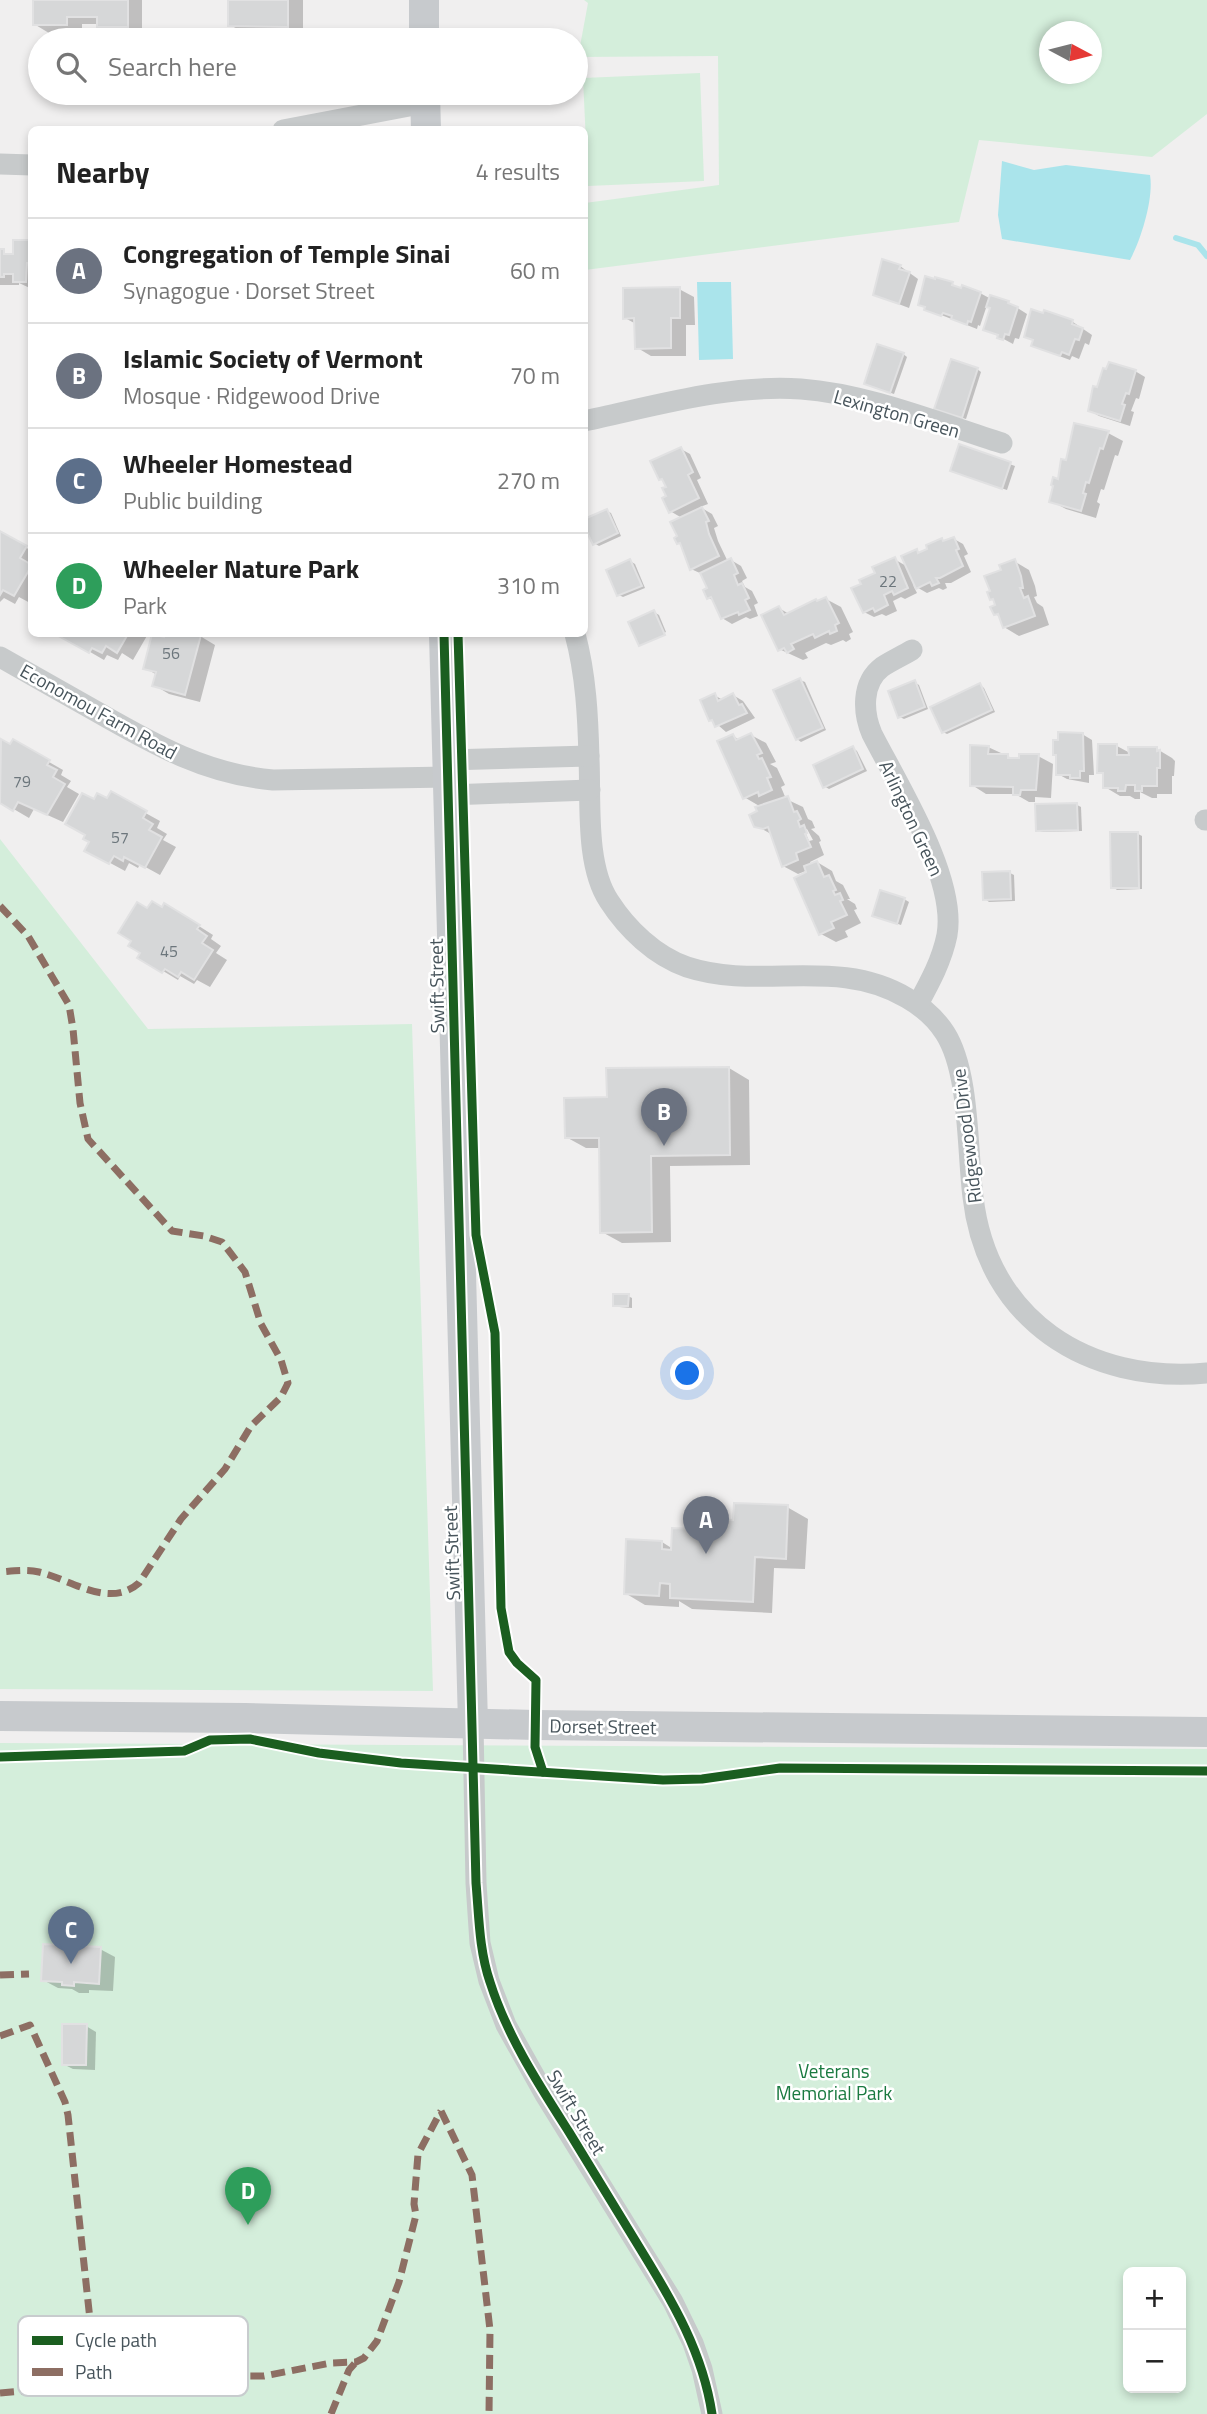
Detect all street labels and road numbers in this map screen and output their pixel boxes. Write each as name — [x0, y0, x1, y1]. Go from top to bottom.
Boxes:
street label: Lexington Green — [831, 381, 963, 445]
street label: Economou Farm Road — [15, 656, 183, 766]
street label: Arlington Green — [872, 755, 952, 881]
street label: Swift Street — [421, 938, 451, 1034]
street label: Ridgewood Drive — [943, 1067, 989, 1205]
street label: Swift Street — [435, 1505, 467, 1601]
street label: Dorset Street — [549, 1711, 657, 1741]
street label: Swift Street — [540, 2064, 614, 2160]

